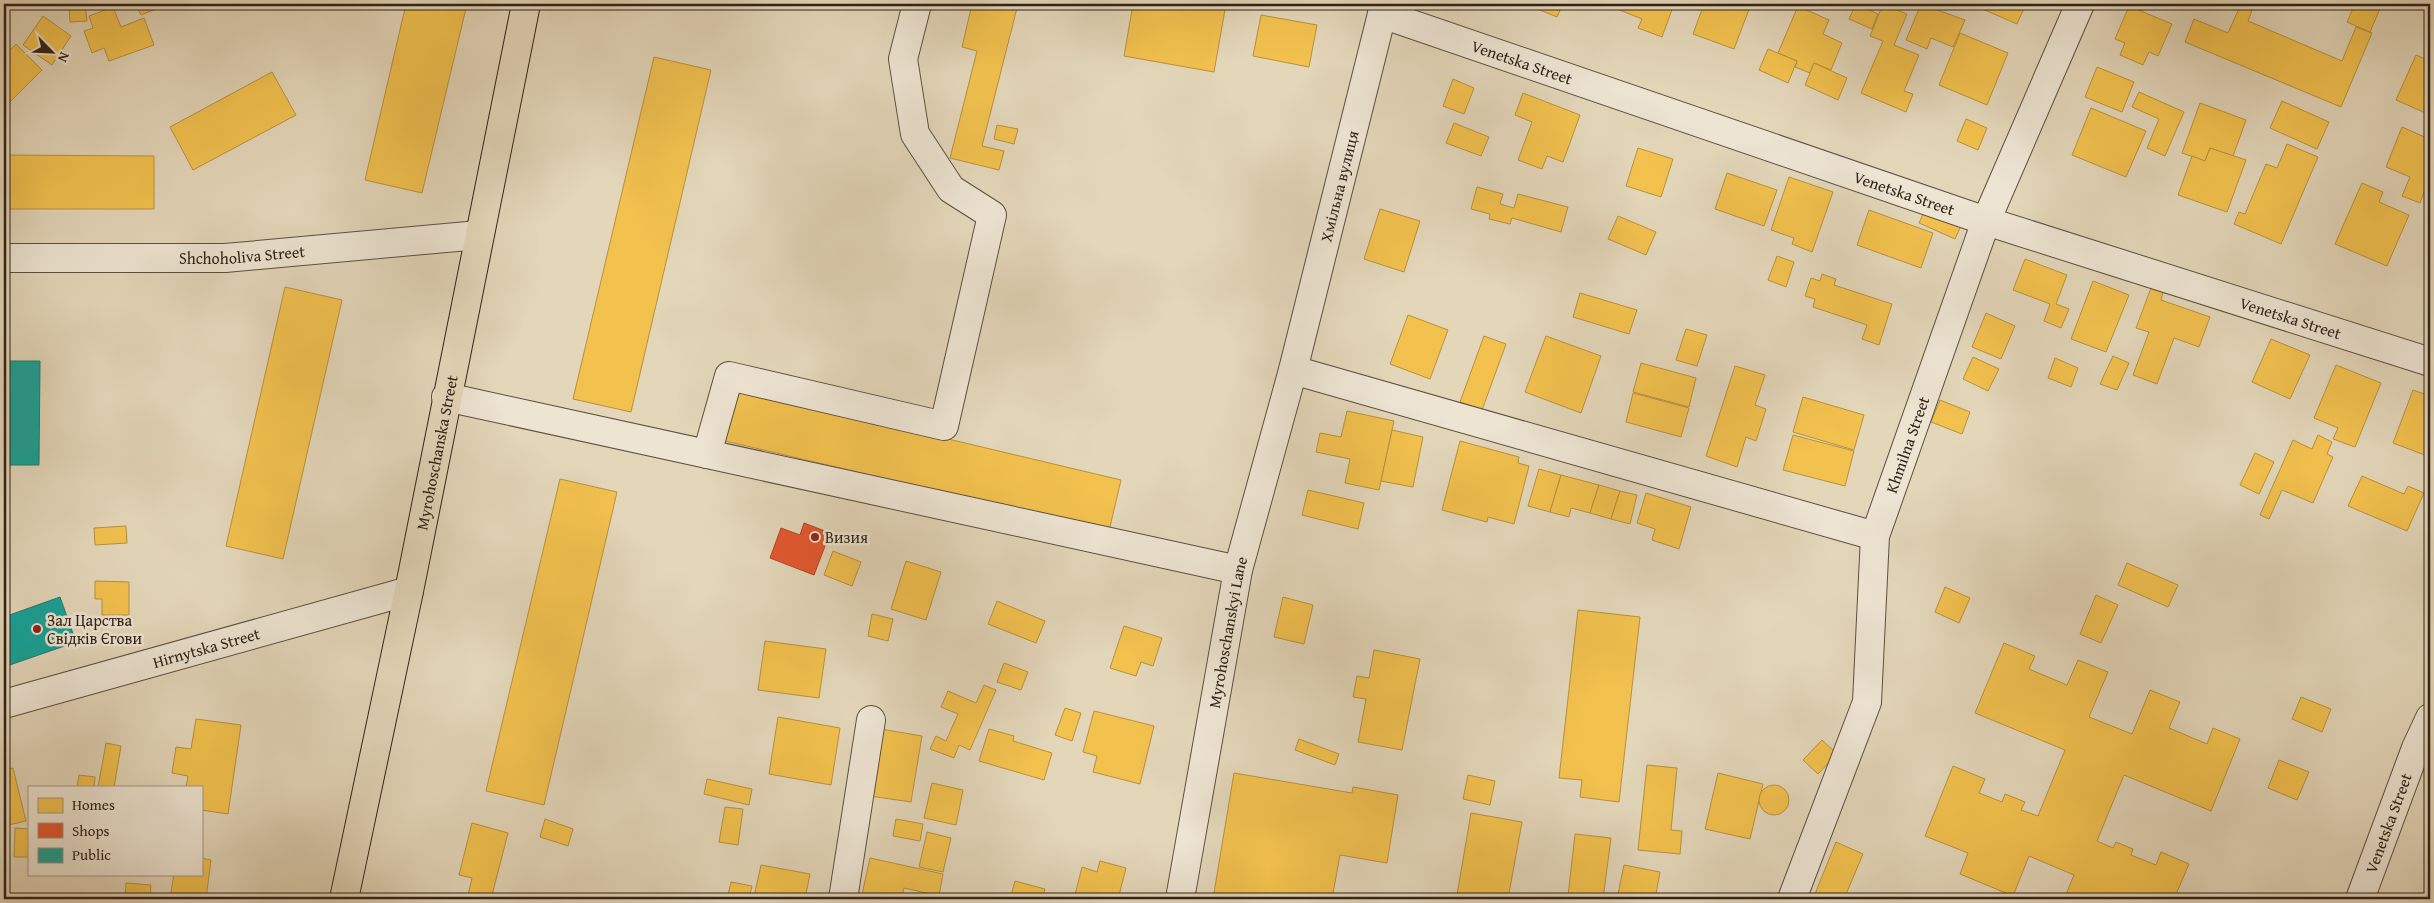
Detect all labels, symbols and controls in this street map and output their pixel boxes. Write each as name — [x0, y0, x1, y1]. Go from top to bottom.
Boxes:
north arrow — [28, 28, 78, 78]
street label: Venetska Street — [1468, 34, 1576, 91]
text: N — [53, 49, 75, 66]
street label: Хмільна вулиця — [1313, 128, 1364, 244]
street label: Venetska Street — [1850, 165, 1958, 221]
street label: Shchoholiva Street — [179, 239, 306, 270]
street label: Venetska Street — [2237, 290, 2345, 345]
street label: Myrohoschanska Street — [409, 373, 464, 532]
street label: Khmilna Street — [1879, 393, 1935, 496]
place label: Визия — [825, 525, 868, 549]
marker: Визия — [809, 531, 821, 543]
street label: Myrohoschanskyi Lane — [1202, 553, 1253, 710]
place label: Зал Царства Свідків Єгови — [47, 608, 142, 650]
street label: Hirnytska Street — [150, 621, 263, 674]
marker: Зал Царства Свідків Єгови — [31, 623, 43, 635]
street label: Venetska Street — [2359, 769, 2418, 877]
legend — [28, 786, 202, 876]
text: Homes — [72, 794, 115, 815]
text: Shops — [72, 820, 109, 841]
text: Public — [72, 844, 111, 865]

